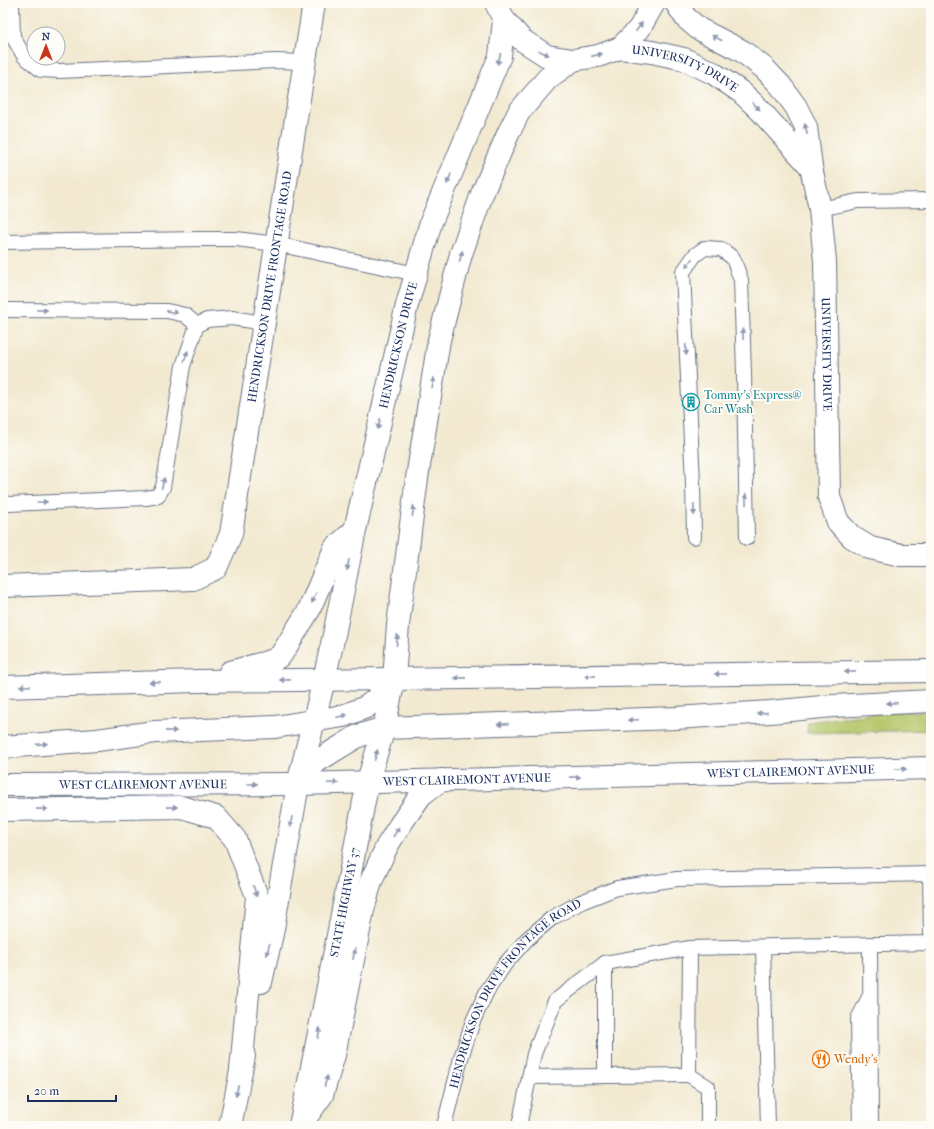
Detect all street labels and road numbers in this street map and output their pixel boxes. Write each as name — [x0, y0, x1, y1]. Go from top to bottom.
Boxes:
street label: UNIVERSITY DRIVE — [631, 43, 741, 95]
street label: HENDRICKSON DRIVE FRONTAGE ROAD — [245, 170, 295, 403]
street label: HENDRICKSON DRIVE — [376, 280, 420, 410]
street label: UNIVERSITY DRIVE — [819, 297, 835, 412]
street label: WEST CLAIREMONT AVENUE — [706, 762, 875, 781]
street label: WEST CLAIREMONT AVENUE — [382, 771, 551, 789]
street label: WEST CLAIREMONT AVENUE — [58, 777, 227, 792]
street label: STATE HIGHWAY 37 — [327, 846, 362, 958]
street label: HENDRICKSON DRIVE FRONTAGE ROAD — [447, 896, 584, 1090]

